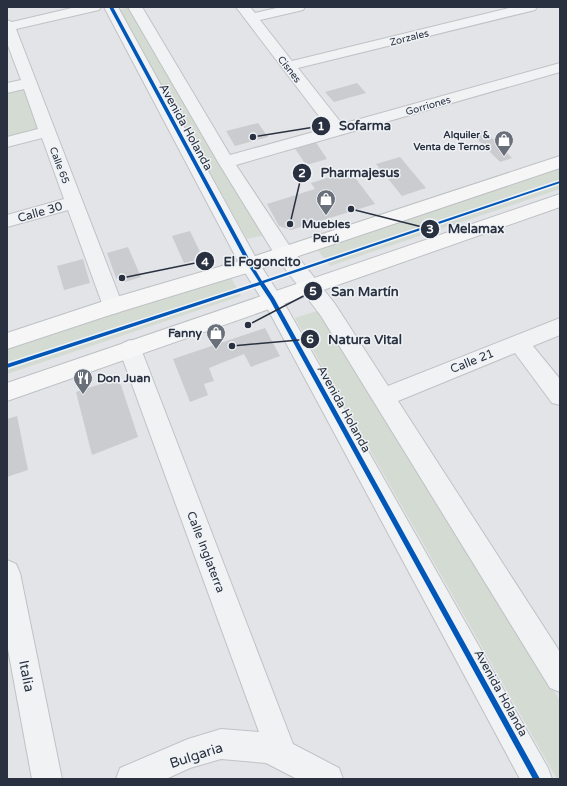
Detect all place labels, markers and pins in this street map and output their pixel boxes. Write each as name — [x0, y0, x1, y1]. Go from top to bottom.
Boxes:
callout: Sofarma — [311, 113, 399, 138]
place label: Alquiler & Venta de Ternos — [413, 129, 490, 153]
shop icon: Alquiler & Venta de Ternos — [493, 129, 515, 157]
callout: Pharmajesus — [292, 160, 407, 185]
shop icon: Muebles Perú — [315, 188, 337, 216]
callout: Melamax — [420, 216, 513, 241]
place label: Muebles Perú — [302, 217, 351, 245]
callout: El Fogoncito — [195, 249, 308, 274]
callout: San Martín — [303, 279, 406, 304]
shop icon: Fanny — [205, 322, 227, 350]
place label: Fanny — [168, 326, 203, 341]
callout: Natura Vital — [300, 326, 410, 351]
restaurant icon: Don Juan — [72, 367, 94, 395]
place label: Don Juan — [97, 371, 150, 385]

